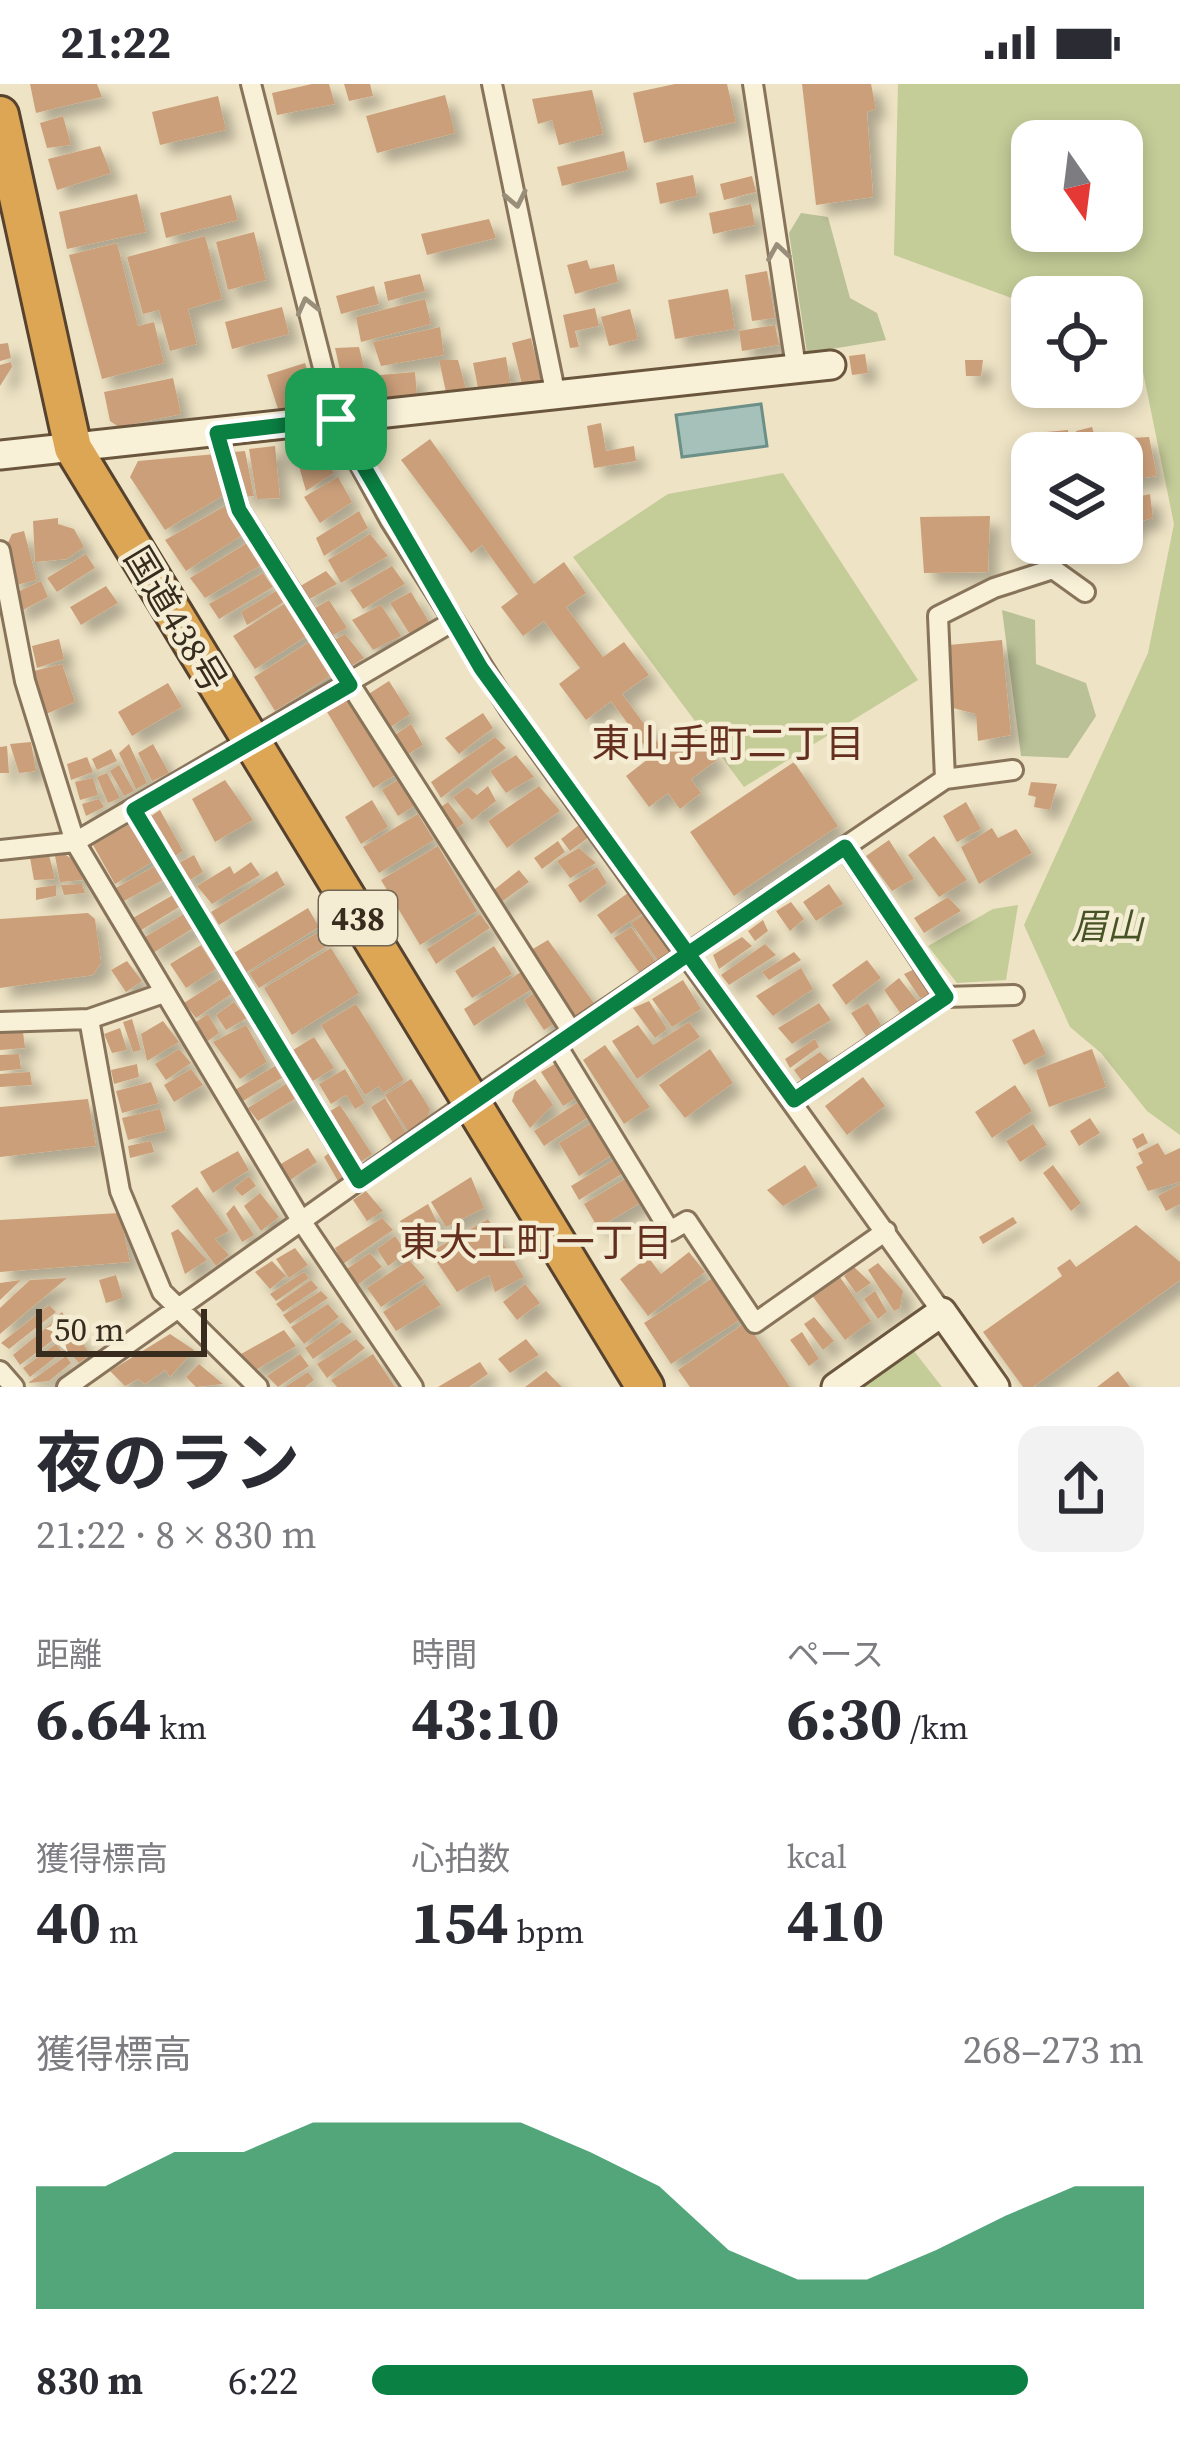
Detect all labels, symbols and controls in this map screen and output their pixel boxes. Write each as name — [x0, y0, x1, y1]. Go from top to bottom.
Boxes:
text: 21:22 — [60, 11, 171, 73]
north arrow — [1011, 120, 1143, 252]
map controls — [1011, 120, 1143, 564]
one-way arrow — [502, 188, 527, 208]
one-way arrow — [766, 242, 792, 261]
button: locate — [1011, 276, 1143, 408]
one-way arrow — [296, 296, 321, 316]
pin — [285, 368, 387, 470]
icon: arrive — [303, 386, 369, 452]
button: layers — [1011, 432, 1143, 564]
street label: 国道438号 — [113, 537, 238, 701]
district label: 東山手町二丁目 — [591, 717, 865, 770]
road number: 438 — [319, 891, 397, 945]
park label: 眉山 — [1071, 902, 1145, 951]
district label: 東大工町一丁目 — [399, 1216, 673, 1269]
scale bar — [36, 1303, 207, 1356]
text: 50 m — [54, 1307, 124, 1352]
text: 夜のラン — [36, 1418, 300, 1508]
button: share — [1018, 1426, 1144, 1552]
text: 21:22 · 8 × 830 m — [36, 1508, 317, 1561]
text: 距離 — [36, 1632, 102, 1677]
text: 時間 — [411, 1632, 477, 1677]
text: ペース — [787, 1632, 884, 1677]
text: 6.64 — [36, 1677, 152, 1759]
text: 43:10 — [411, 1677, 559, 1759]
text: 6:30 — [787, 1677, 902, 1759]
text: km — [152, 1705, 207, 1750]
text: /km — [902, 1705, 969, 1750]
text: kcal — [787, 1834, 847, 1879]
text: 獲得標高 — [36, 1836, 168, 1881]
text: 心拍数 — [411, 1836, 510, 1881]
text: 410 — [787, 1879, 884, 1961]
text: 40 — [36, 1881, 101, 1963]
text: 154 — [411, 1881, 509, 1963]
text: m — [101, 1909, 138, 1954]
text: bpm — [509, 1909, 584, 1954]
text: 268–273 m — [963, 2023, 1144, 2076]
text: 獲得標高 — [36, 2028, 192, 2081]
text: 830 m — [36, 2354, 143, 2407]
text: 6:22 — [228, 2354, 298, 2407]

